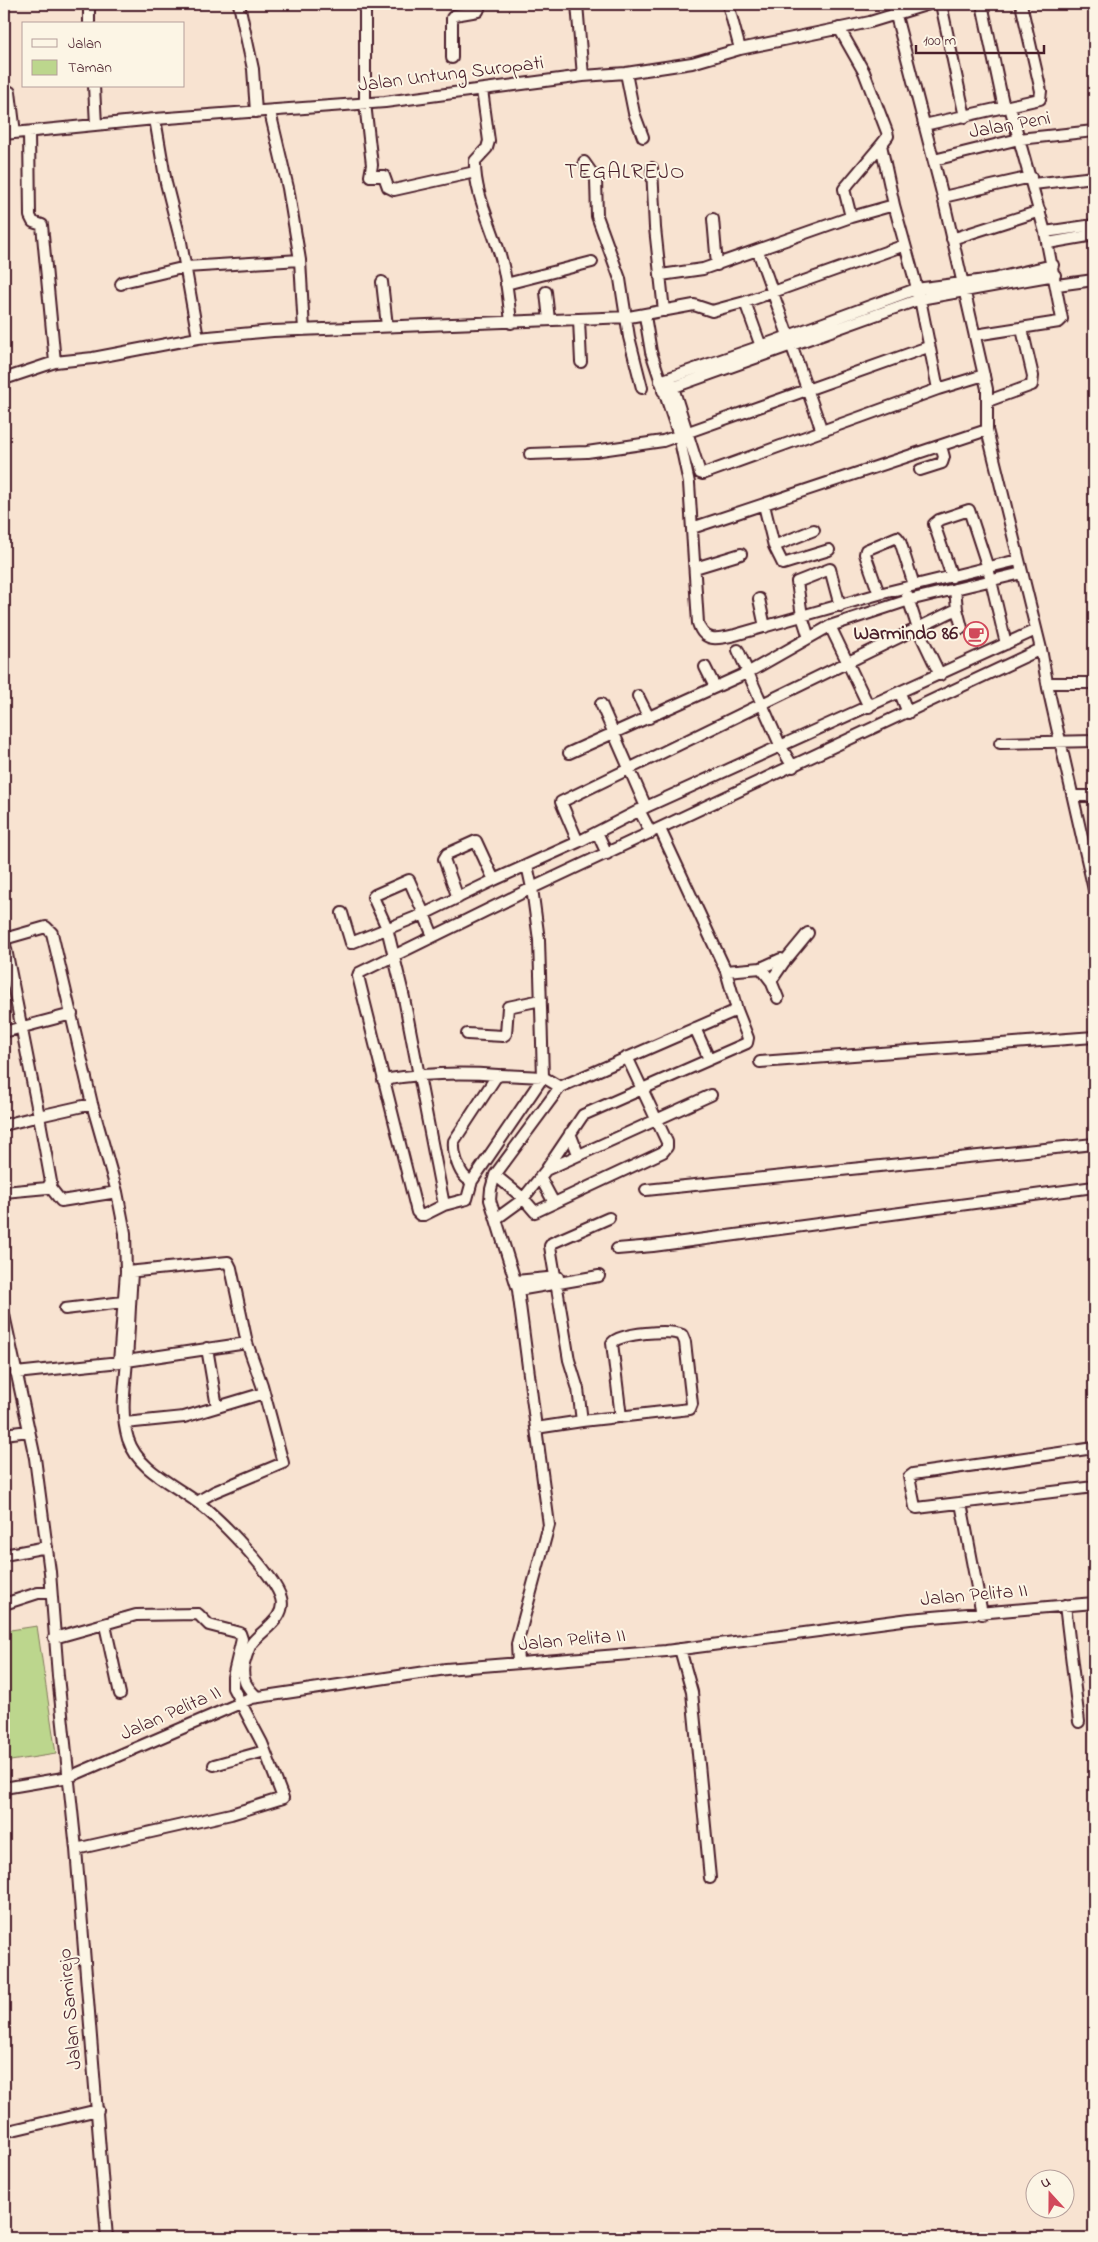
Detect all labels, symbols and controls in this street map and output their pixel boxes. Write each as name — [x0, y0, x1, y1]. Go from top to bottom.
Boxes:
legend — [22, 22, 185, 88]
scale bar — [916, 22, 1043, 54]
text: 100 m — [923, 30, 956, 52]
text: Jalan — [68, 33, 101, 55]
street label: Jalan Untung Suropati — [356, 49, 546, 102]
text: Taman — [68, 57, 112, 79]
street label: Jalan Peni — [967, 105, 1053, 147]
district label: TEGALREJO — [564, 157, 686, 189]
place label: Warmindo 86 — [854, 620, 958, 649]
cafe icon: Warmindo 86 — [963, 621, 989, 647]
street label: Jalan Pelita II — [919, 1577, 1029, 1615]
street label: Jalan Pelita II — [517, 1622, 627, 1660]
street label: Jalan Pelita II — [116, 1679, 226, 1749]
street label: Jalan Samirejo — [51, 1947, 91, 2071]
north arrow — [1026, 2170, 1076, 2220]
text: U — [1038, 2172, 1054, 2195]

